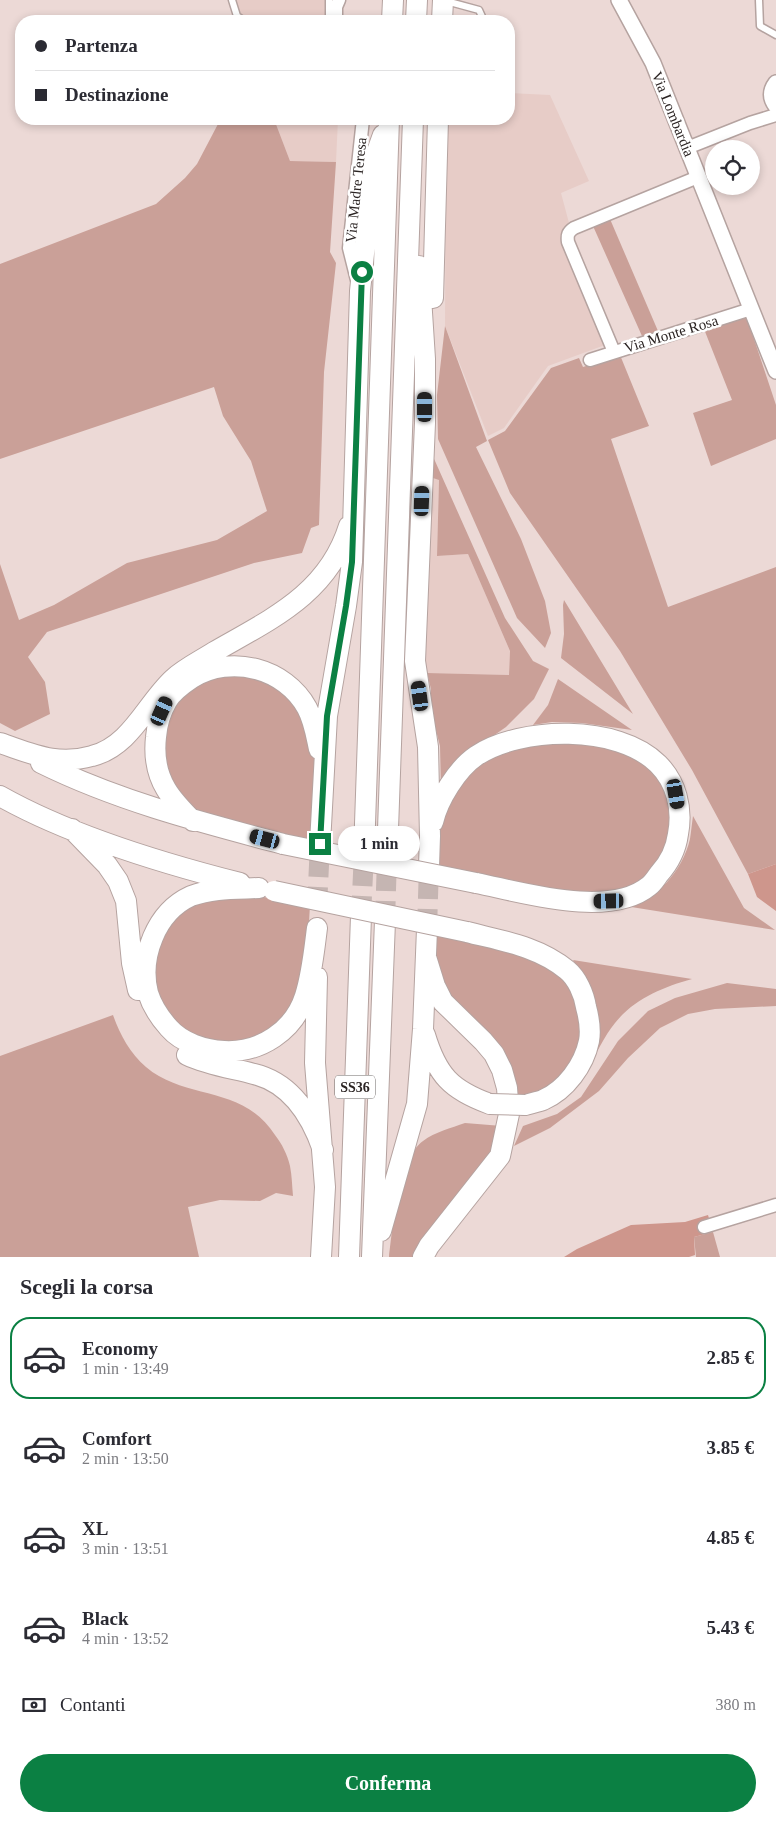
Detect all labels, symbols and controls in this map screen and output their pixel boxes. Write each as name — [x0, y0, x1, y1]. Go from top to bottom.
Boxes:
text: Partenza — [65, 35, 138, 56]
street label: Via Lombardia — [649, 69, 697, 159]
text: Destinazione — [65, 84, 168, 105]
street label: Via Madre Teresa — [343, 136, 370, 244]
map controls — [705, 140, 760, 195]
button: locate — [705, 140, 760, 195]
route start — [351, 261, 373, 283]
street label: Via Monte Rosa — [622, 312, 720, 356]
car — [417, 392, 432, 422]
car — [413, 486, 430, 516]
car — [410, 680, 429, 712]
car — [149, 694, 174, 728]
car — [666, 778, 685, 810]
callout: 1 min — [338, 826, 420, 862]
car — [248, 828, 281, 850]
route end — [309, 833, 331, 855]
text: 1 min — [360, 835, 398, 852]
car — [593, 893, 624, 909]
road number: SS36 — [335, 1076, 375, 1098]
text: Scegli la corsa — [20, 1274, 153, 1299]
icon: car — [22, 1336, 67, 1381]
text: Economy — [82, 1338, 158, 1359]
text: 2.85 € — [707, 1347, 754, 1368]
text: 1 min · 13:49 — [82, 1360, 169, 1377]
icon: car — [22, 1426, 67, 1471]
text: Comfort — [82, 1428, 152, 1449]
text: 3.85 € — [707, 1437, 754, 1458]
text: 2 min · 13:50 — [82, 1450, 169, 1467]
icon: car — [22, 1516, 67, 1561]
text: XL — [82, 1518, 108, 1539]
text: 4.85 € — [707, 1527, 754, 1548]
text: 3 min · 13:51 — [82, 1540, 169, 1557]
icon: car — [22, 1606, 67, 1651]
text: Black — [82, 1608, 128, 1629]
text: 5.43 € — [707, 1617, 754, 1638]
text: 4 min · 13:52 — [82, 1630, 169, 1647]
icon: cash — [20, 1691, 48, 1719]
text: Contanti — [60, 1694, 125, 1715]
text: 380 m — [716, 1696, 756, 1713]
button: Conferma — [20, 1754, 756, 1812]

